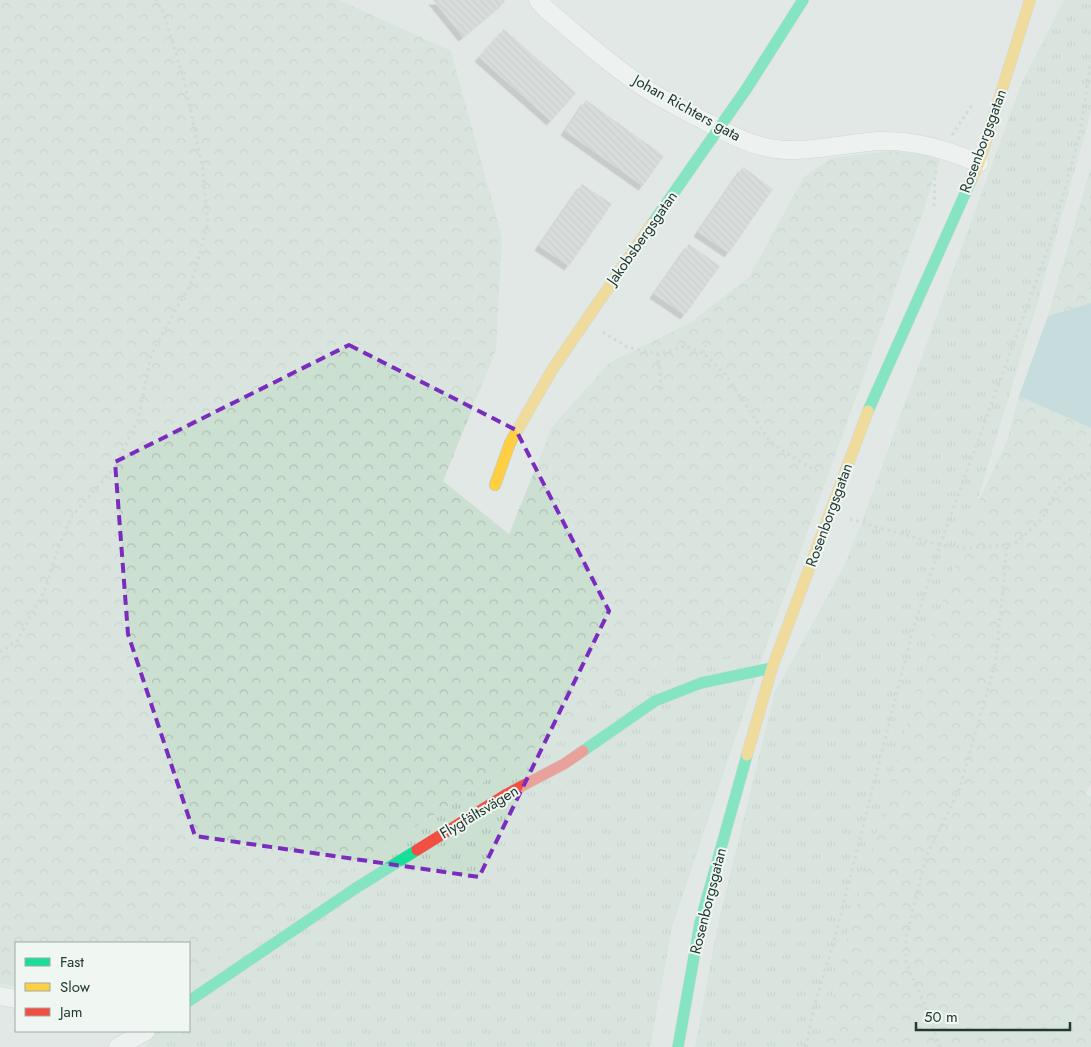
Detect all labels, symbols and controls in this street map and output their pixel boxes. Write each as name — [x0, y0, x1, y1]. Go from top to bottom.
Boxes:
street label: Johan Richters gata — [627, 68, 745, 147]
street label: Rosenborgsgatan — [954, 86, 1012, 196]
street label: Jakobsbergsgatan — [600, 187, 683, 291]
street label: Rosenborgsgatan — [800, 460, 858, 570]
street label: Flygfältsvägen — [435, 780, 523, 844]
street label: Rosenborgsgatan — [684, 845, 732, 957]
legend — [15, 942, 190, 1032]
text: Fast — [60, 951, 84, 973]
text: Slow — [60, 976, 91, 998]
scale bar — [916, 1000, 1070, 1032]
text: Jam — [58, 1001, 83, 1023]
text: 50 m — [924, 1006, 958, 1028]

